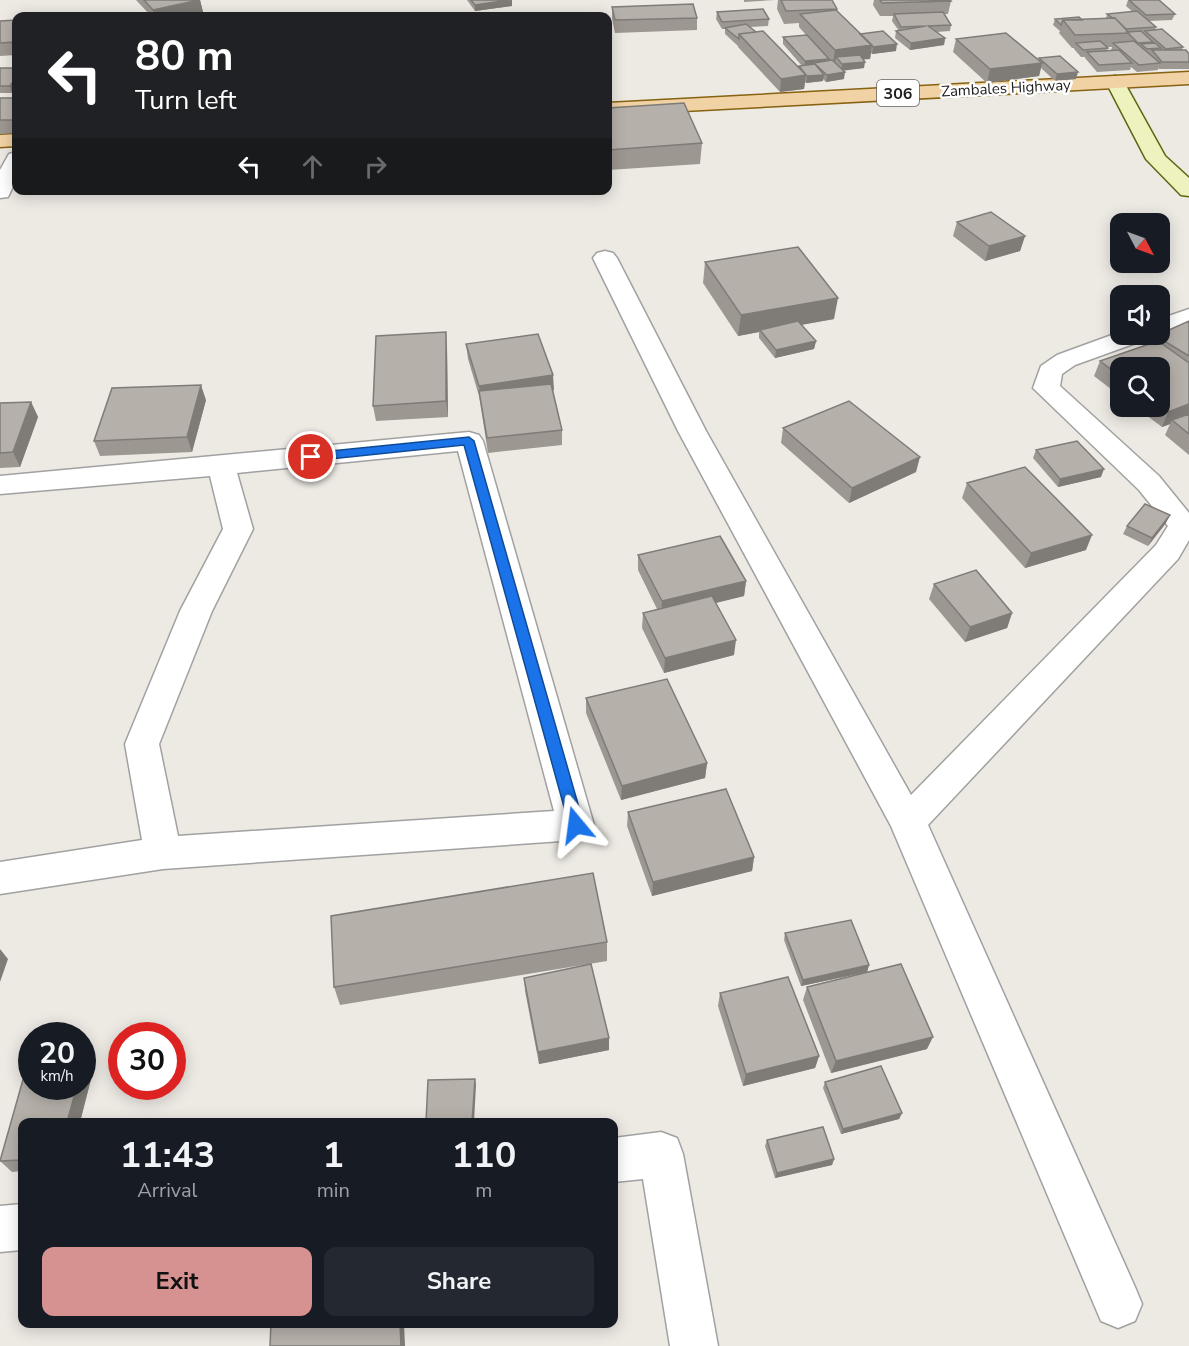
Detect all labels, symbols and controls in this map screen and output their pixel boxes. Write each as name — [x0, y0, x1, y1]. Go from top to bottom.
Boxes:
text: 80 m — [135, 28, 234, 85]
icon: left — [36, 36, 114, 114]
street label: Zambales Highway — [941, 75, 1072, 101]
road number: 306 — [877, 80, 919, 106]
text: Turn left — [135, 82, 236, 119]
icon: left — [233, 150, 266, 183]
icon: ahead — [296, 150, 329, 183]
icon: right — [359, 150, 392, 183]
north arrow — [1110, 213, 1170, 273]
map controls — [1110, 213, 1170, 417]
button: sound — [1110, 285, 1170, 345]
button: search — [1110, 357, 1170, 417]
pin — [285, 431, 336, 482]
icon: arrive — [294, 440, 327, 473]
position arrow — [544, 793, 608, 857]
speed limit sign: 30 — [108, 1022, 186, 1100]
text: 20 — [39, 1033, 75, 1074]
text: km/h — [40, 1066, 74, 1086]
text: 11:43 — [120, 1131, 215, 1180]
text: 1 — [322, 1131, 344, 1180]
text: 110 — [451, 1131, 516, 1180]
text: Arrival — [137, 1177, 197, 1204]
text: min — [317, 1177, 350, 1204]
text: m — [475, 1177, 492, 1204]
button: Exit — [42, 1247, 312, 1316]
button: Share — [324, 1247, 594, 1316]

